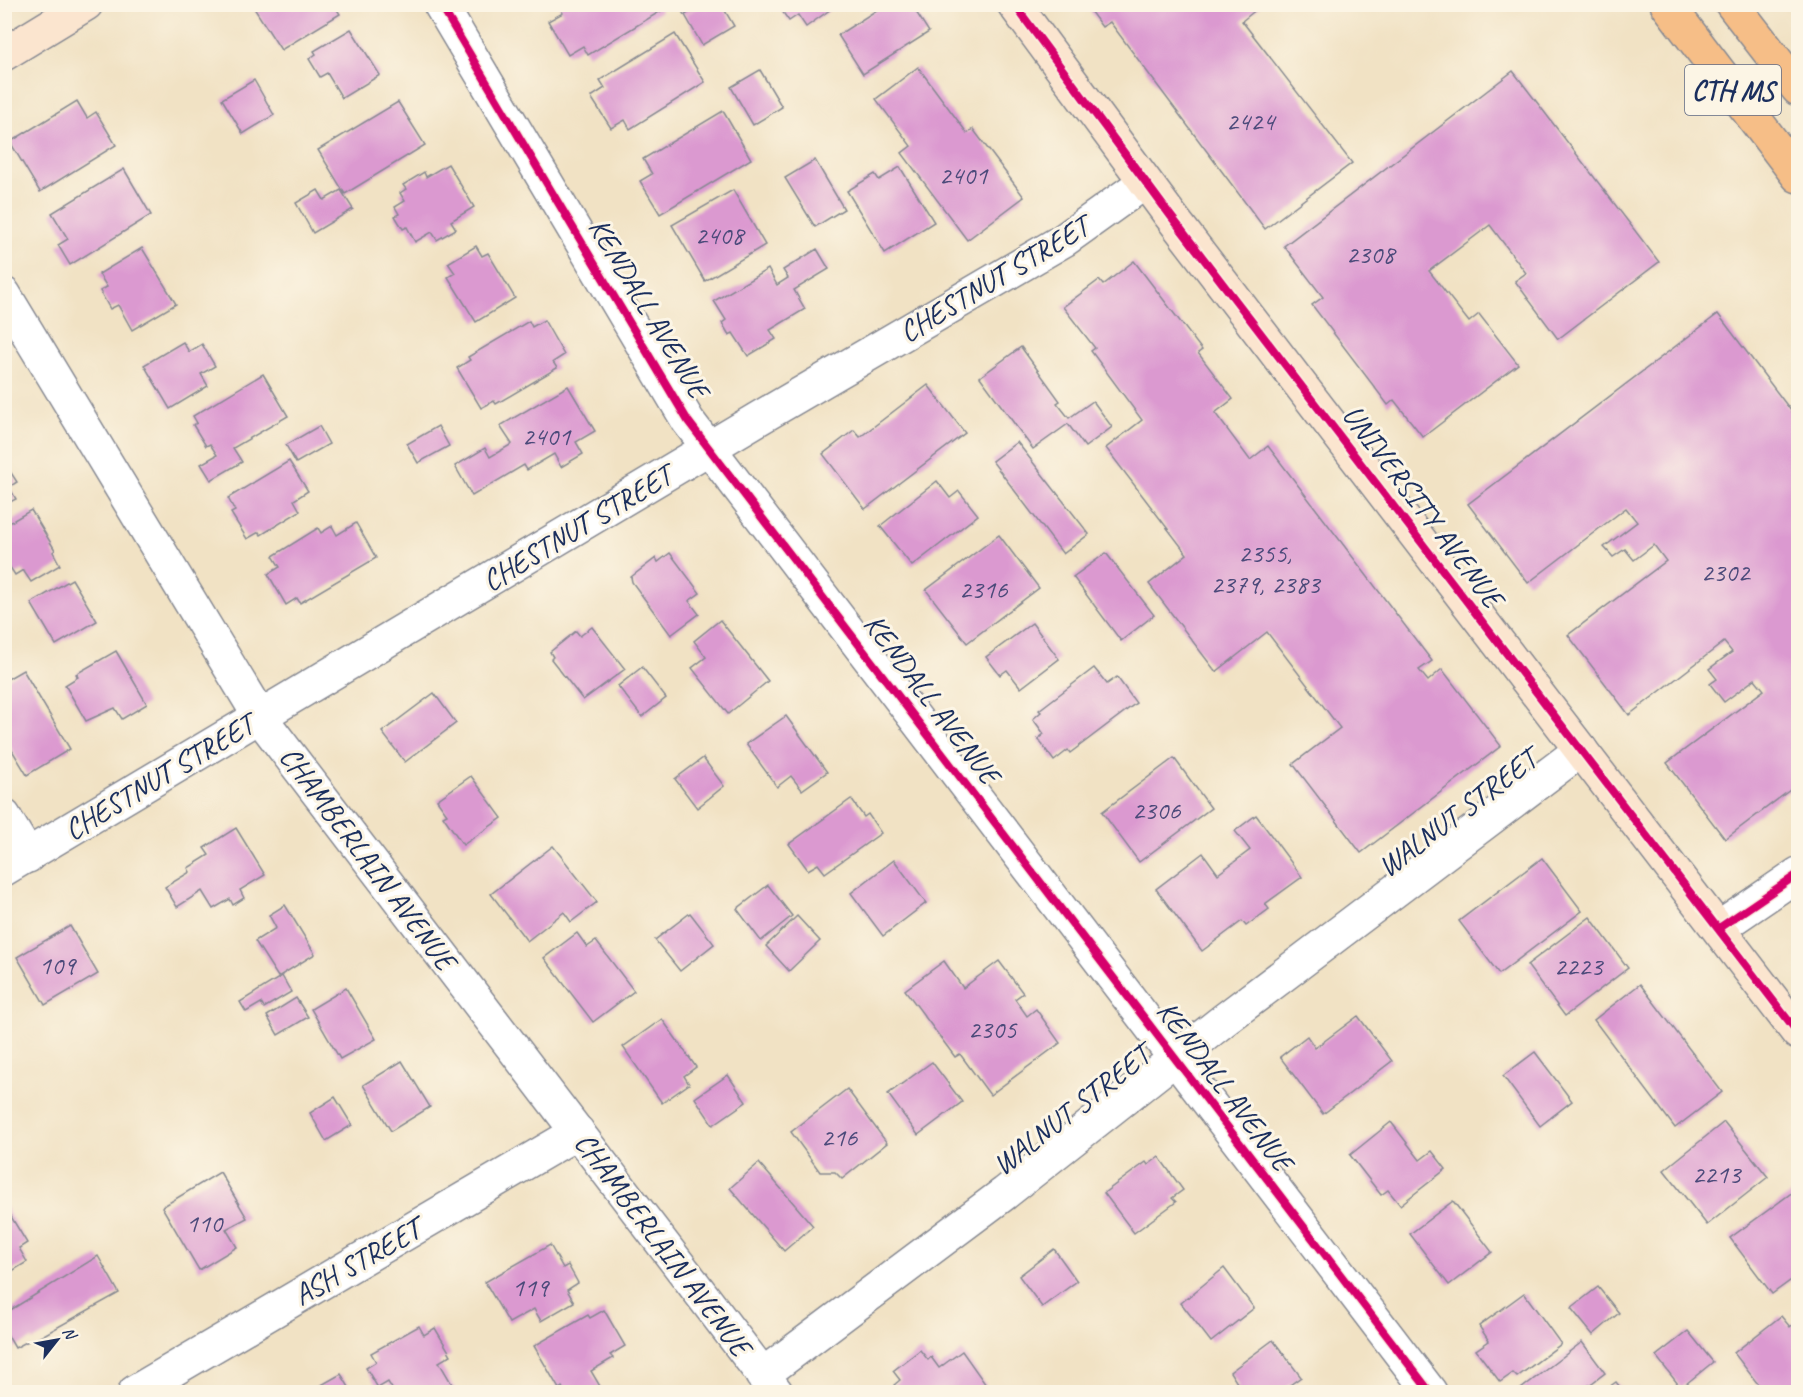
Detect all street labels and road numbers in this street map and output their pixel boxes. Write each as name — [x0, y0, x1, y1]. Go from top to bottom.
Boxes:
road number: CTH MS — [1685, 65, 1781, 115]
street label: CHESTNUT STREET — [892, 204, 1101, 351]
street label: KENDALL AVENUE — [580, 211, 720, 408]
street label: UNIVERSITY AVENUE — [1334, 397, 1514, 618]
street label: CHESTNUT STREET — [475, 453, 684, 600]
street label: KENDALL AVENUE — [855, 606, 1011, 795]
street label: CHESTNUT STREET — [57, 702, 266, 849]
street label: WALNUT STREET — [1370, 736, 1550, 885]
street label: CHAMBERLAIN AVENUE — [271, 739, 467, 980]
street label: KENDALL AVENUE — [1148, 993, 1304, 1182]
street label: WALNUT STREET — [985, 1032, 1163, 1183]
street label: CHAMBERLAIN AVENUE — [566, 1125, 762, 1366]
street label: ASH STREET — [286, 1207, 434, 1314]

